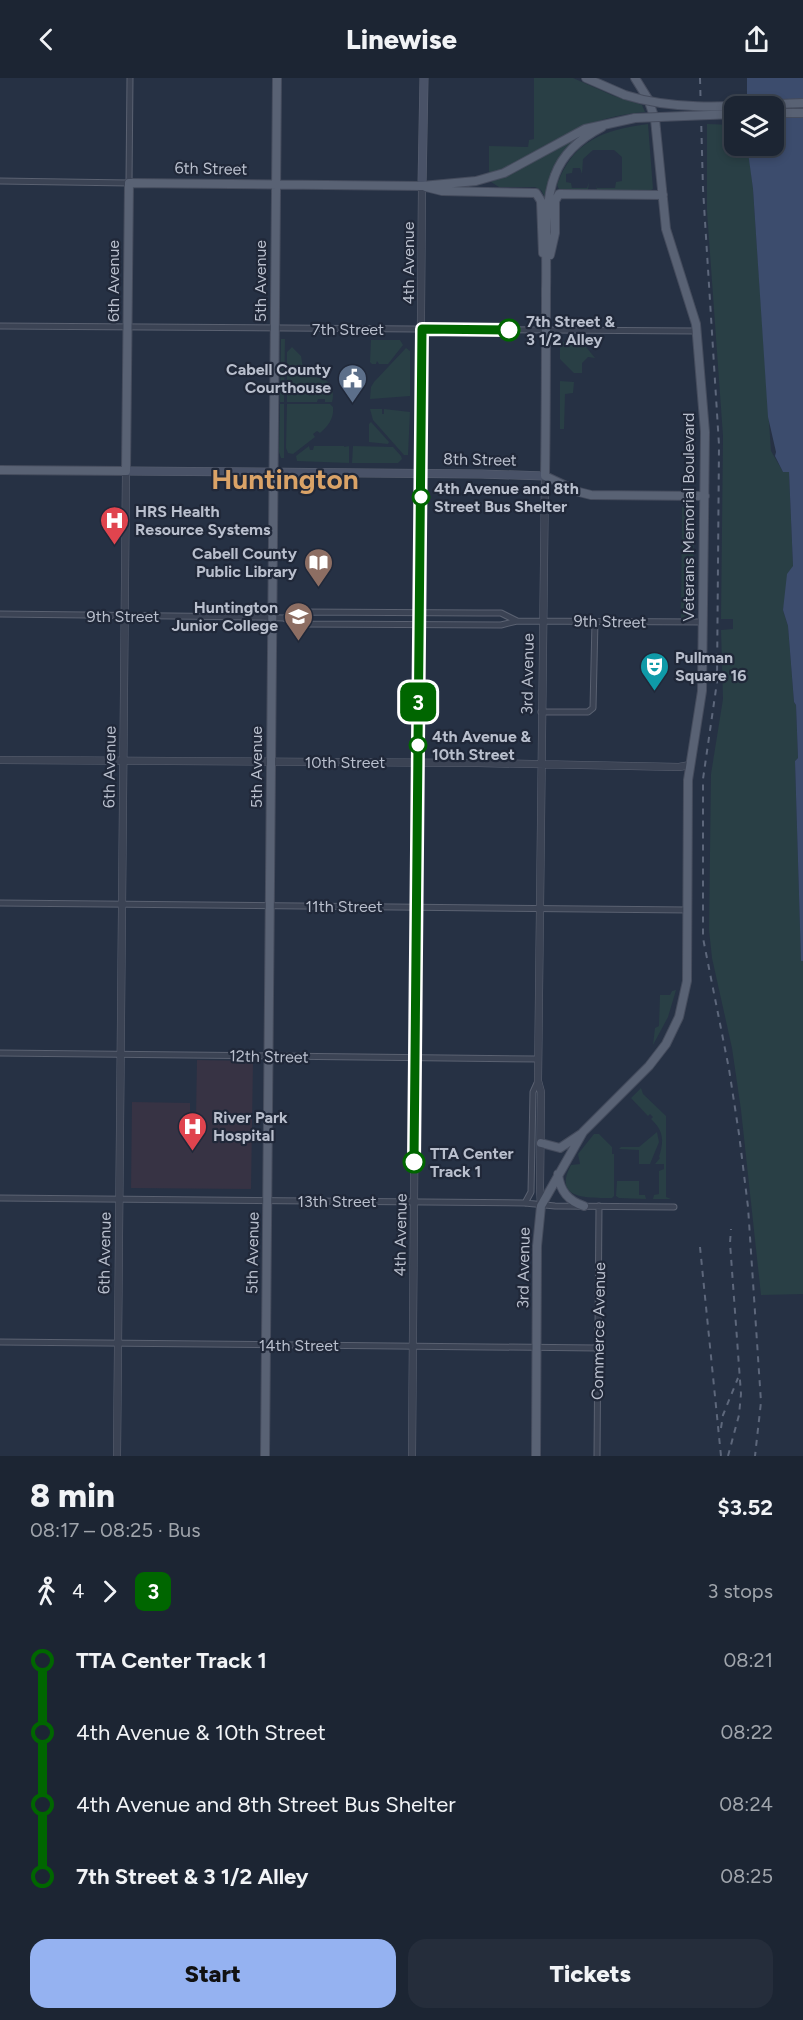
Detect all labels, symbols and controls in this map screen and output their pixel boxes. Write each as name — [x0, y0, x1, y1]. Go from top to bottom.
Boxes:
icon: back — [30, 23, 63, 56]
text: Linewise — [346, 23, 457, 56]
icon: share — [740, 23, 773, 56]
map controls — [724, 96, 784, 156]
button: layers — [724, 96, 784, 156]
street label: 6th Street — [174, 158, 248, 179]
street label: 4th Avenue — [399, 221, 418, 304]
street label: 6th Avenue — [104, 240, 123, 322]
street label: 5th Avenue — [251, 240, 270, 322]
place label: 7th Street & 3 1/2 Alley — [526, 312, 615, 349]
marker: 7th Street & 3 1/2 Alley — [498, 319, 520, 341]
street label: 7th Street — [312, 320, 384, 339]
place label: Cabell County Courthouse — [226, 360, 332, 397]
public building icon: Cabell County Courthouse — [336, 362, 368, 404]
street label: Veterans Memorial Boulevard — [679, 413, 698, 621]
street label: 8th Street — [443, 449, 517, 470]
district label: Huntington — [211, 462, 359, 496]
place label: 4th Avenue and 8th Street Bus Shelter — [434, 479, 579, 516]
marker: 4th Avenue and 8th Street Bus Shelter — [412, 488, 430, 506]
place label: HRS Health Resource Systems — [135, 502, 271, 539]
hospital icon: HRS Health Resource Systems — [98, 504, 130, 546]
place label: Cabell County Public Library — [192, 544, 298, 581]
library icon: Cabell County Public Library — [302, 546, 334, 588]
place label: Huntington Junior College — [172, 598, 278, 635]
school or university icon: Huntington Junior College — [283, 600, 315, 642]
street label: 9th Street — [87, 607, 159, 626]
street label: 9th Street — [573, 611, 647, 632]
street label: 3rd Avenue — [517, 633, 538, 715]
place label: Pullman Square 16 — [675, 648, 747, 685]
theatre icon: Pullman Square 16 — [638, 650, 670, 692]
line badge: 3 — [398, 682, 438, 722]
text: 3 — [412, 690, 424, 715]
street label: 6th Avenue — [99, 726, 120, 808]
street label: 5th Avenue — [247, 726, 266, 808]
place label: 4th Avenue & 10th Street — [432, 727, 532, 764]
marker: 4th Avenue & 10th Street — [409, 736, 427, 754]
street label: 10th Street — [305, 753, 385, 772]
street label: 11th Street — [306, 897, 382, 916]
street label: 12th Street — [229, 1046, 309, 1067]
place label: River Park Hospital — [213, 1108, 288, 1145]
hospital icon: River Park Hospital — [176, 1110, 208, 1152]
place label: TTA Center Track 1 — [430, 1144, 514, 1181]
marker: TTA Center Track 1 — [403, 1151, 425, 1173]
street label: 13th Street — [297, 1192, 377, 1211]
street label: 4th Avenue — [390, 1193, 411, 1277]
street label: 5th Avenue — [242, 1211, 263, 1294]
street label: 6th Avenue — [94, 1212, 115, 1294]
street label: 3rd Avenue — [513, 1227, 534, 1309]
street label: Commerce Avenue — [588, 1262, 609, 1400]
street label: 14th Street — [259, 1336, 339, 1355]
text: 8 min — [30, 1476, 115, 1515]
text: $3.52 — [718, 1494, 773, 1521]
text: 08:17 – 08:25 · Bus — [30, 1518, 201, 1542]
icon: walk — [30, 1575, 63, 1608]
icon: forward — [93, 1575, 126, 1608]
text: 4 — [72, 1579, 84, 1603]
text: 3 — [147, 1579, 159, 1604]
text: 3 stops — [708, 1579, 773, 1603]
text: TTA Center Track 1 — [76, 1647, 267, 1674]
text: 08:21 — [723, 1648, 773, 1672]
text: 4th Avenue & 10th Street — [76, 1719, 326, 1746]
text: 08:22 — [720, 1720, 773, 1744]
text: 4th Avenue and 8th Street Bus Shelter — [76, 1791, 456, 1818]
text: 08:24 — [719, 1792, 773, 1816]
text: 7th Street & 3 1/2 Alley — [76, 1863, 308, 1890]
text: 08:25 — [720, 1864, 773, 1888]
button: Start — [30, 1939, 396, 2008]
button: Tickets — [408, 1939, 773, 2008]

